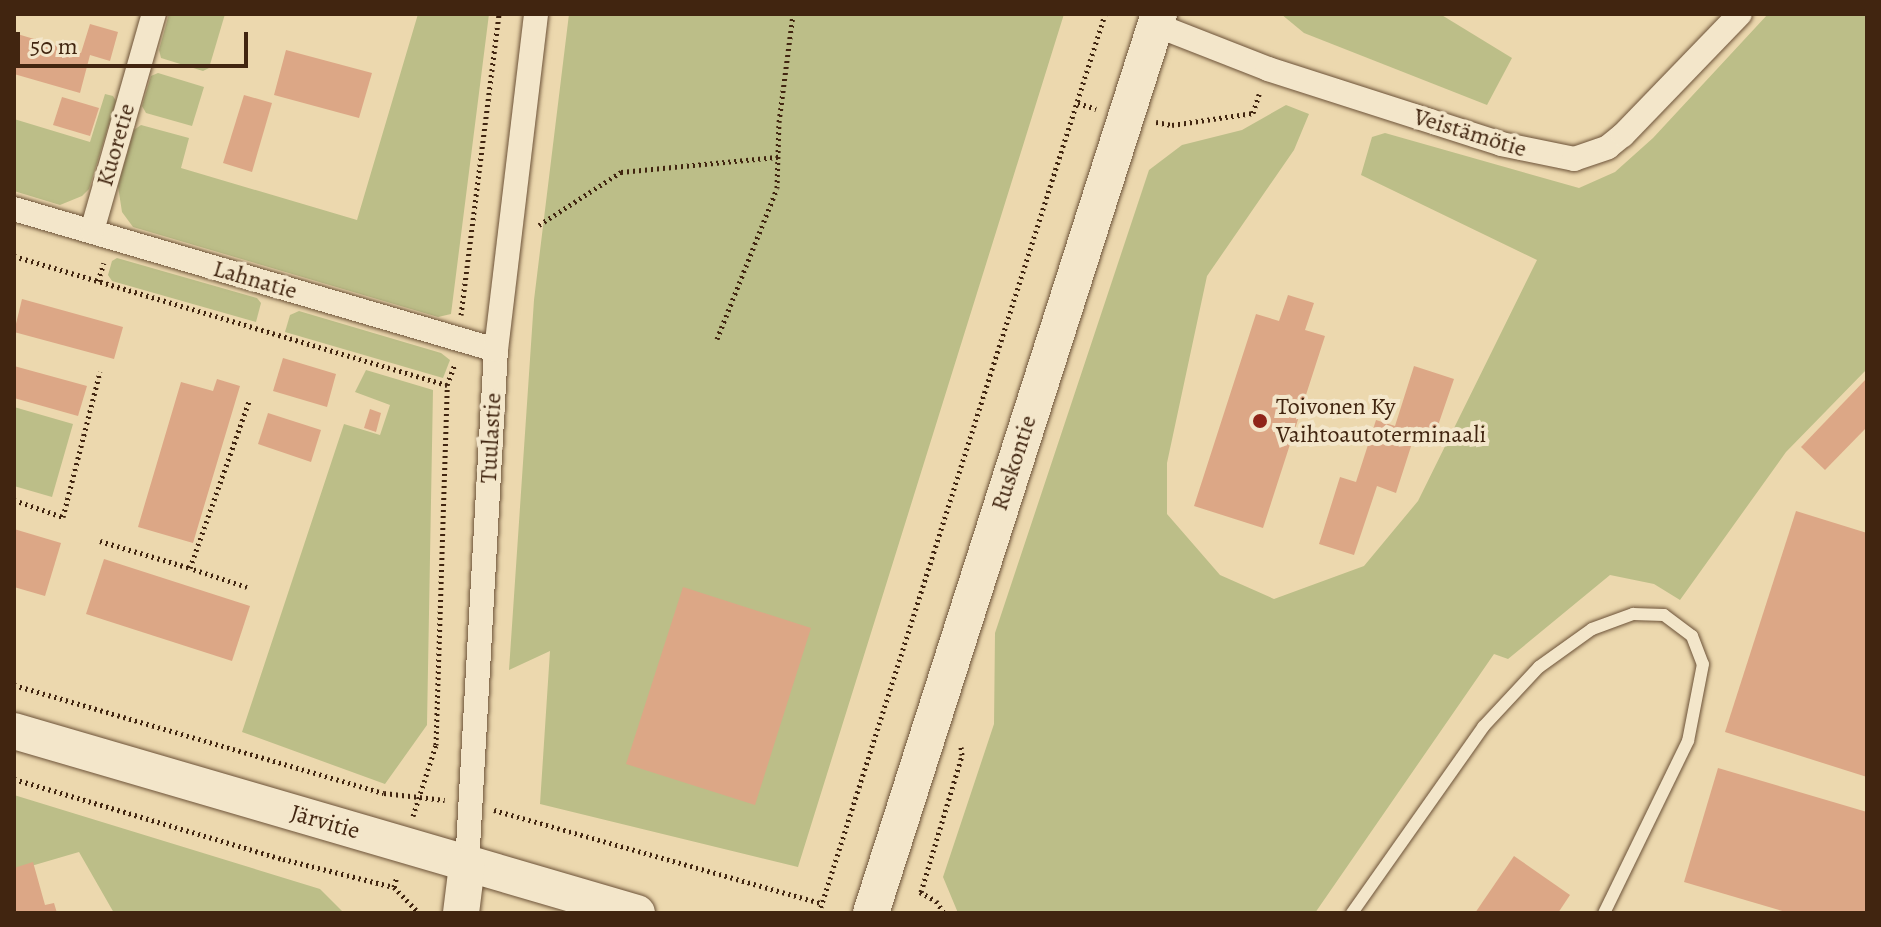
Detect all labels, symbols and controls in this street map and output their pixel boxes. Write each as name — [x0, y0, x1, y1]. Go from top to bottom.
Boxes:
scale bar — [20, 16, 252, 66]
text: 50 m — [30, 30, 78, 62]
street label: Kuoretie — [90, 100, 142, 190]
street label: Veistämötie — [1410, 102, 1530, 164]
street label: Lahnatie — [210, 254, 300, 306]
street label: Tuulastie — [474, 392, 508, 484]
place label: Toivonen Ky Vaihtoautoterminaali — [1276, 393, 1486, 449]
street label: Ruskontie — [985, 412, 1043, 514]
marker: Toivonen Ky Vaihtoautoterminaali — [1251, 412, 1269, 430]
street label: Järvitie — [287, 798, 363, 846]

